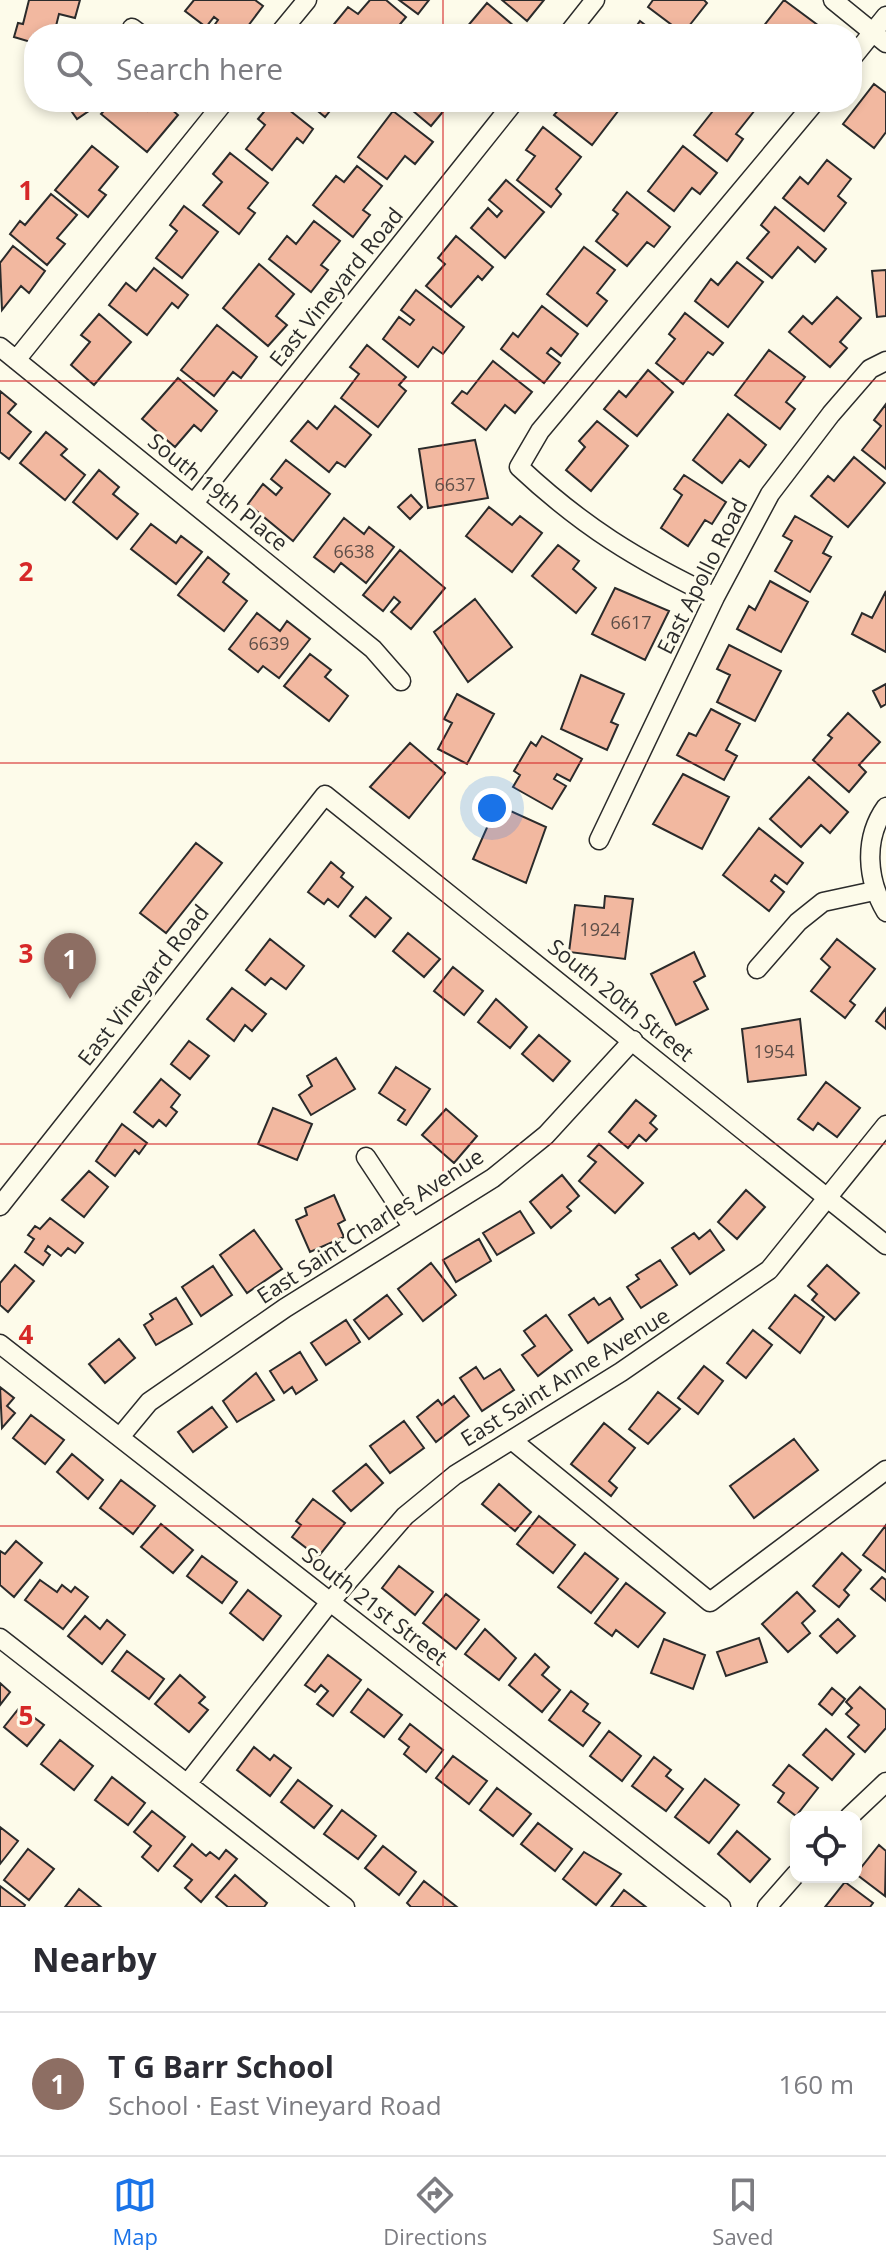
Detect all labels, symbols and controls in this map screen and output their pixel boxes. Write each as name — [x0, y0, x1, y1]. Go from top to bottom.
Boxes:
search box — [24, 24, 862, 112]
icon: search — [52, 46, 96, 90]
text: Search here — [116, 48, 283, 89]
text: 1 — [19, 172, 33, 208]
street label: East Vineyard Road — [262, 200, 409, 372]
street label: South 19th Place — [142, 425, 295, 557]
house number: 6637 — [434, 472, 476, 496]
street label: East Apollo Road — [649, 492, 753, 659]
house number: 6638 — [333, 539, 375, 563]
text: 2 — [19, 553, 34, 589]
house number: 6617 — [610, 610, 652, 634]
house number: 6639 — [248, 631, 290, 655]
your location — [472, 788, 512, 828]
street label: East Vineyard Road — [70, 898, 215, 1071]
house number: 1924 — [579, 917, 621, 941]
street label: South 20th Street — [542, 931, 701, 1067]
pin: 1 — [44, 933, 96, 999]
text: 3 — [19, 935, 33, 971]
house number: 1954 — [753, 1039, 795, 1063]
street label: East Saint Charles Avenue — [250, 1141, 489, 1310]
street label: East Saint Anne Avenue — [454, 1300, 675, 1453]
text: 4 — [19, 1316, 34, 1352]
street label: South 21st Street — [297, 1539, 455, 1671]
text: 5 — [19, 1697, 33, 1733]
map controls — [790, 1811, 862, 1883]
button: locate — [790, 1811, 862, 1883]
text: Nearby — [32, 1936, 157, 1982]
text: T G Barr School — [108, 2046, 334, 2087]
text: 1 — [51, 2066, 65, 2102]
text: 160 m — [779, 2066, 854, 2102]
text: School · East Vineyard Road — [108, 2087, 442, 2123]
tab: Map — [113, 2173, 158, 2251]
tab: Directions — [383, 2173, 487, 2251]
tab: Saved — [712, 2173, 773, 2251]

